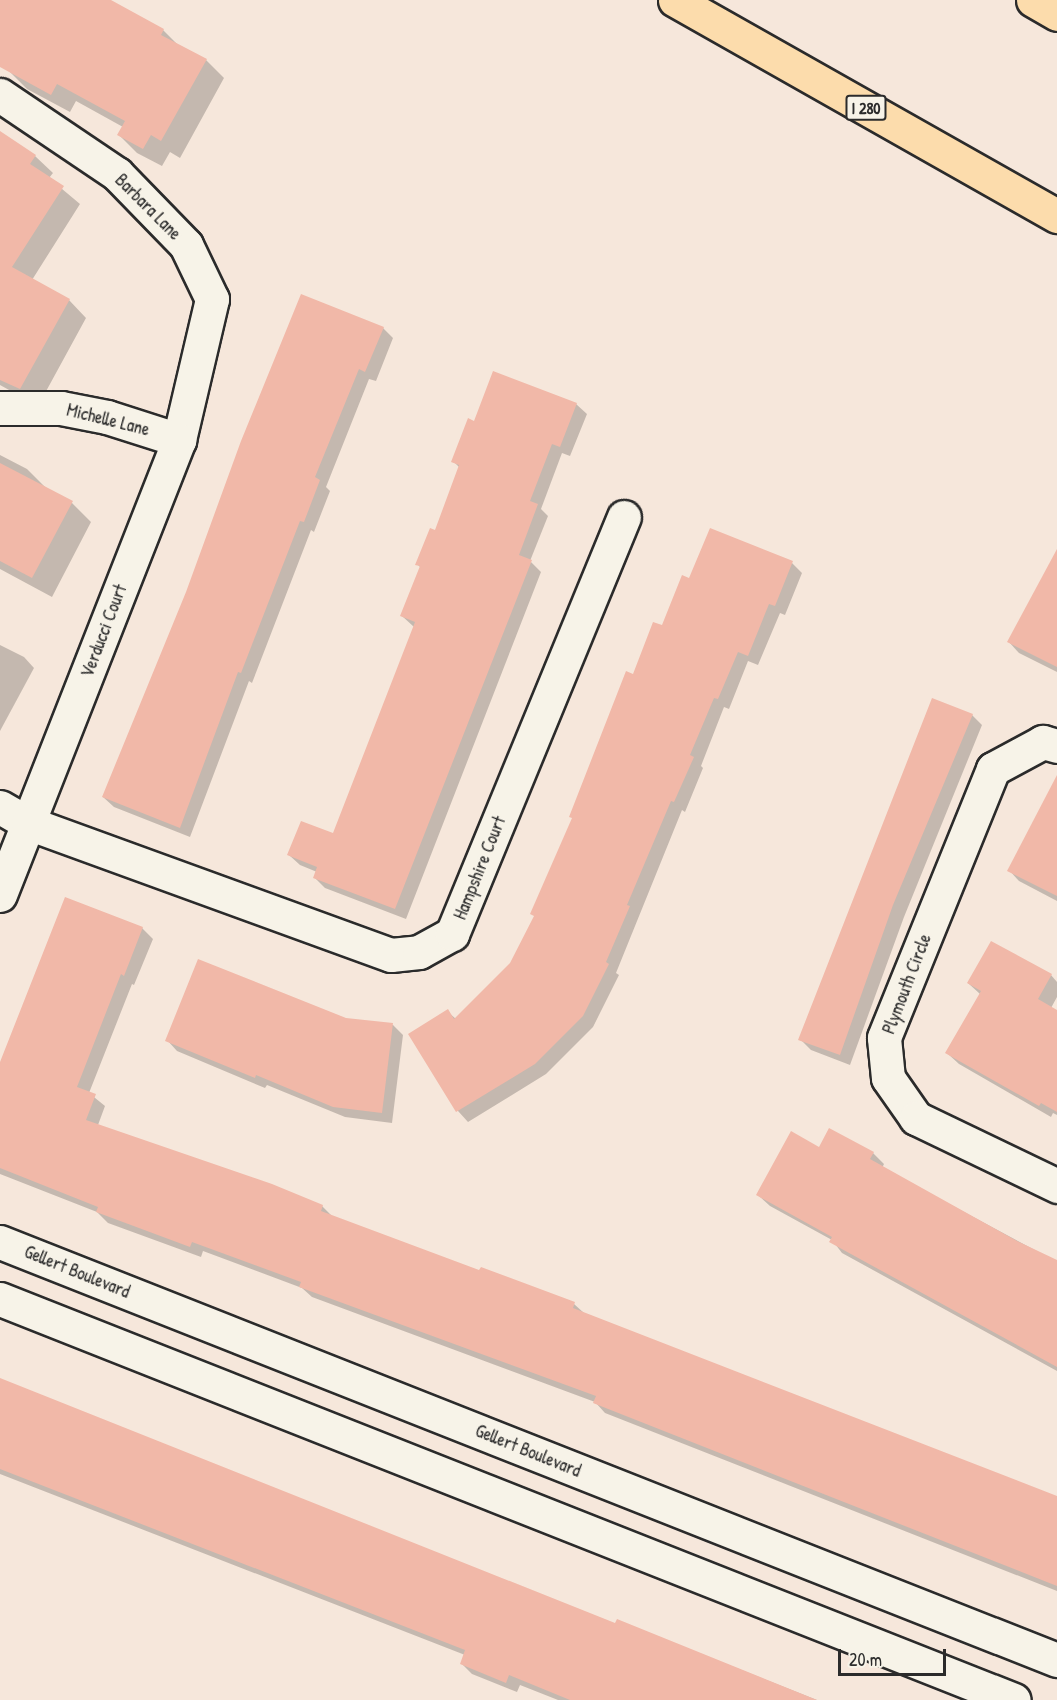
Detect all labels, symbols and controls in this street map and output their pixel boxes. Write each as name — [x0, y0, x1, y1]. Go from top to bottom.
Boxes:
road number: I 280 — [845, 95, 887, 121]
street label: Barbara Lane — [110, 169, 186, 245]
street label: Michelle Lane — [64, 399, 152, 441]
street label: Verducci Court — [76, 581, 132, 681]
street label: Hampshire Court — [449, 813, 511, 923]
street label: Plymouth Circle — [878, 931, 936, 1037]
street label: Gellert Boulevard — [21, 1241, 133, 1303]
street label: Gellert Boulevard — [472, 1420, 584, 1482]
scale bar — [841, 1637, 949, 1675]
text: 20 m — [849, 1647, 882, 1672]

